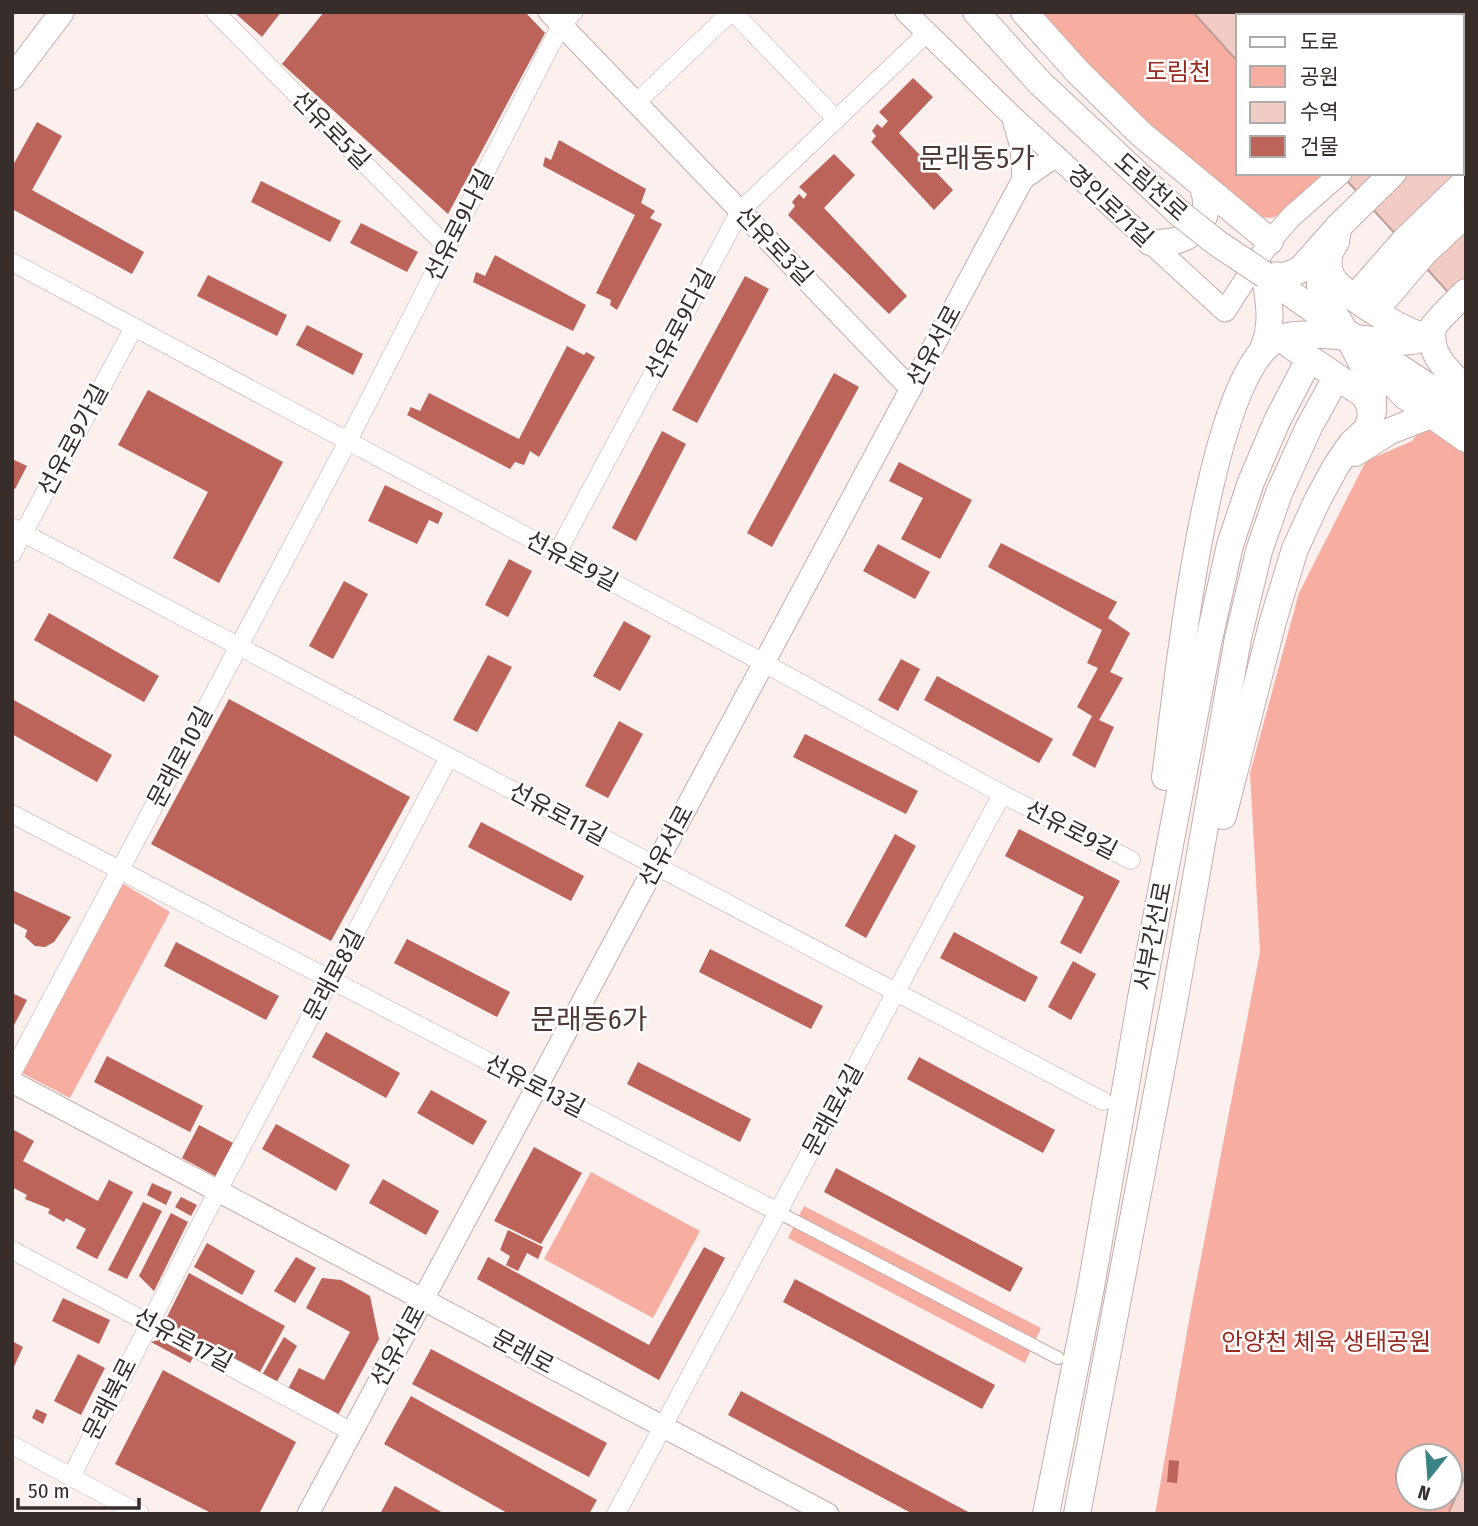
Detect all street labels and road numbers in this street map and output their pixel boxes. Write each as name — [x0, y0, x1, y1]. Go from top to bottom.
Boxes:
street label: 선유로5길 — [286, 85, 376, 175]
street label: 도림천로 — [1109, 147, 1193, 227]
street label: 경인로71길 — [1061, 159, 1159, 253]
street label: 선유로9나길 — [419, 164, 499, 286]
street label: 선유로3길 — [729, 201, 819, 291]
street label: 선유로9다길 — [639, 264, 721, 384]
street label: 선유서로 — [901, 300, 967, 392]
street label: 선유로9가길 — [32, 380, 114, 500]
street label: 선유로9길 — [521, 525, 623, 597]
street label: 문래로10길 — [142, 702, 218, 812]
street label: 선유로11길 — [504, 777, 612, 851]
street label: 선유로9길 — [1020, 795, 1122, 865]
street label: 선유서로 — [633, 800, 699, 892]
street label: 서부간선로 — [1129, 879, 1177, 993]
street label: 문래로8길 — [298, 924, 370, 1026]
street label: 선유로13길 — [480, 1049, 590, 1123]
street label: 문래로4길 — [797, 1059, 869, 1161]
street label: 선유서로 — [365, 1300, 431, 1392]
street label: 선유로17길 — [129, 1302, 237, 1378]
street label: 문래로 — [487, 1324, 559, 1380]
street label: 문래북로 — [77, 1353, 143, 1445]

